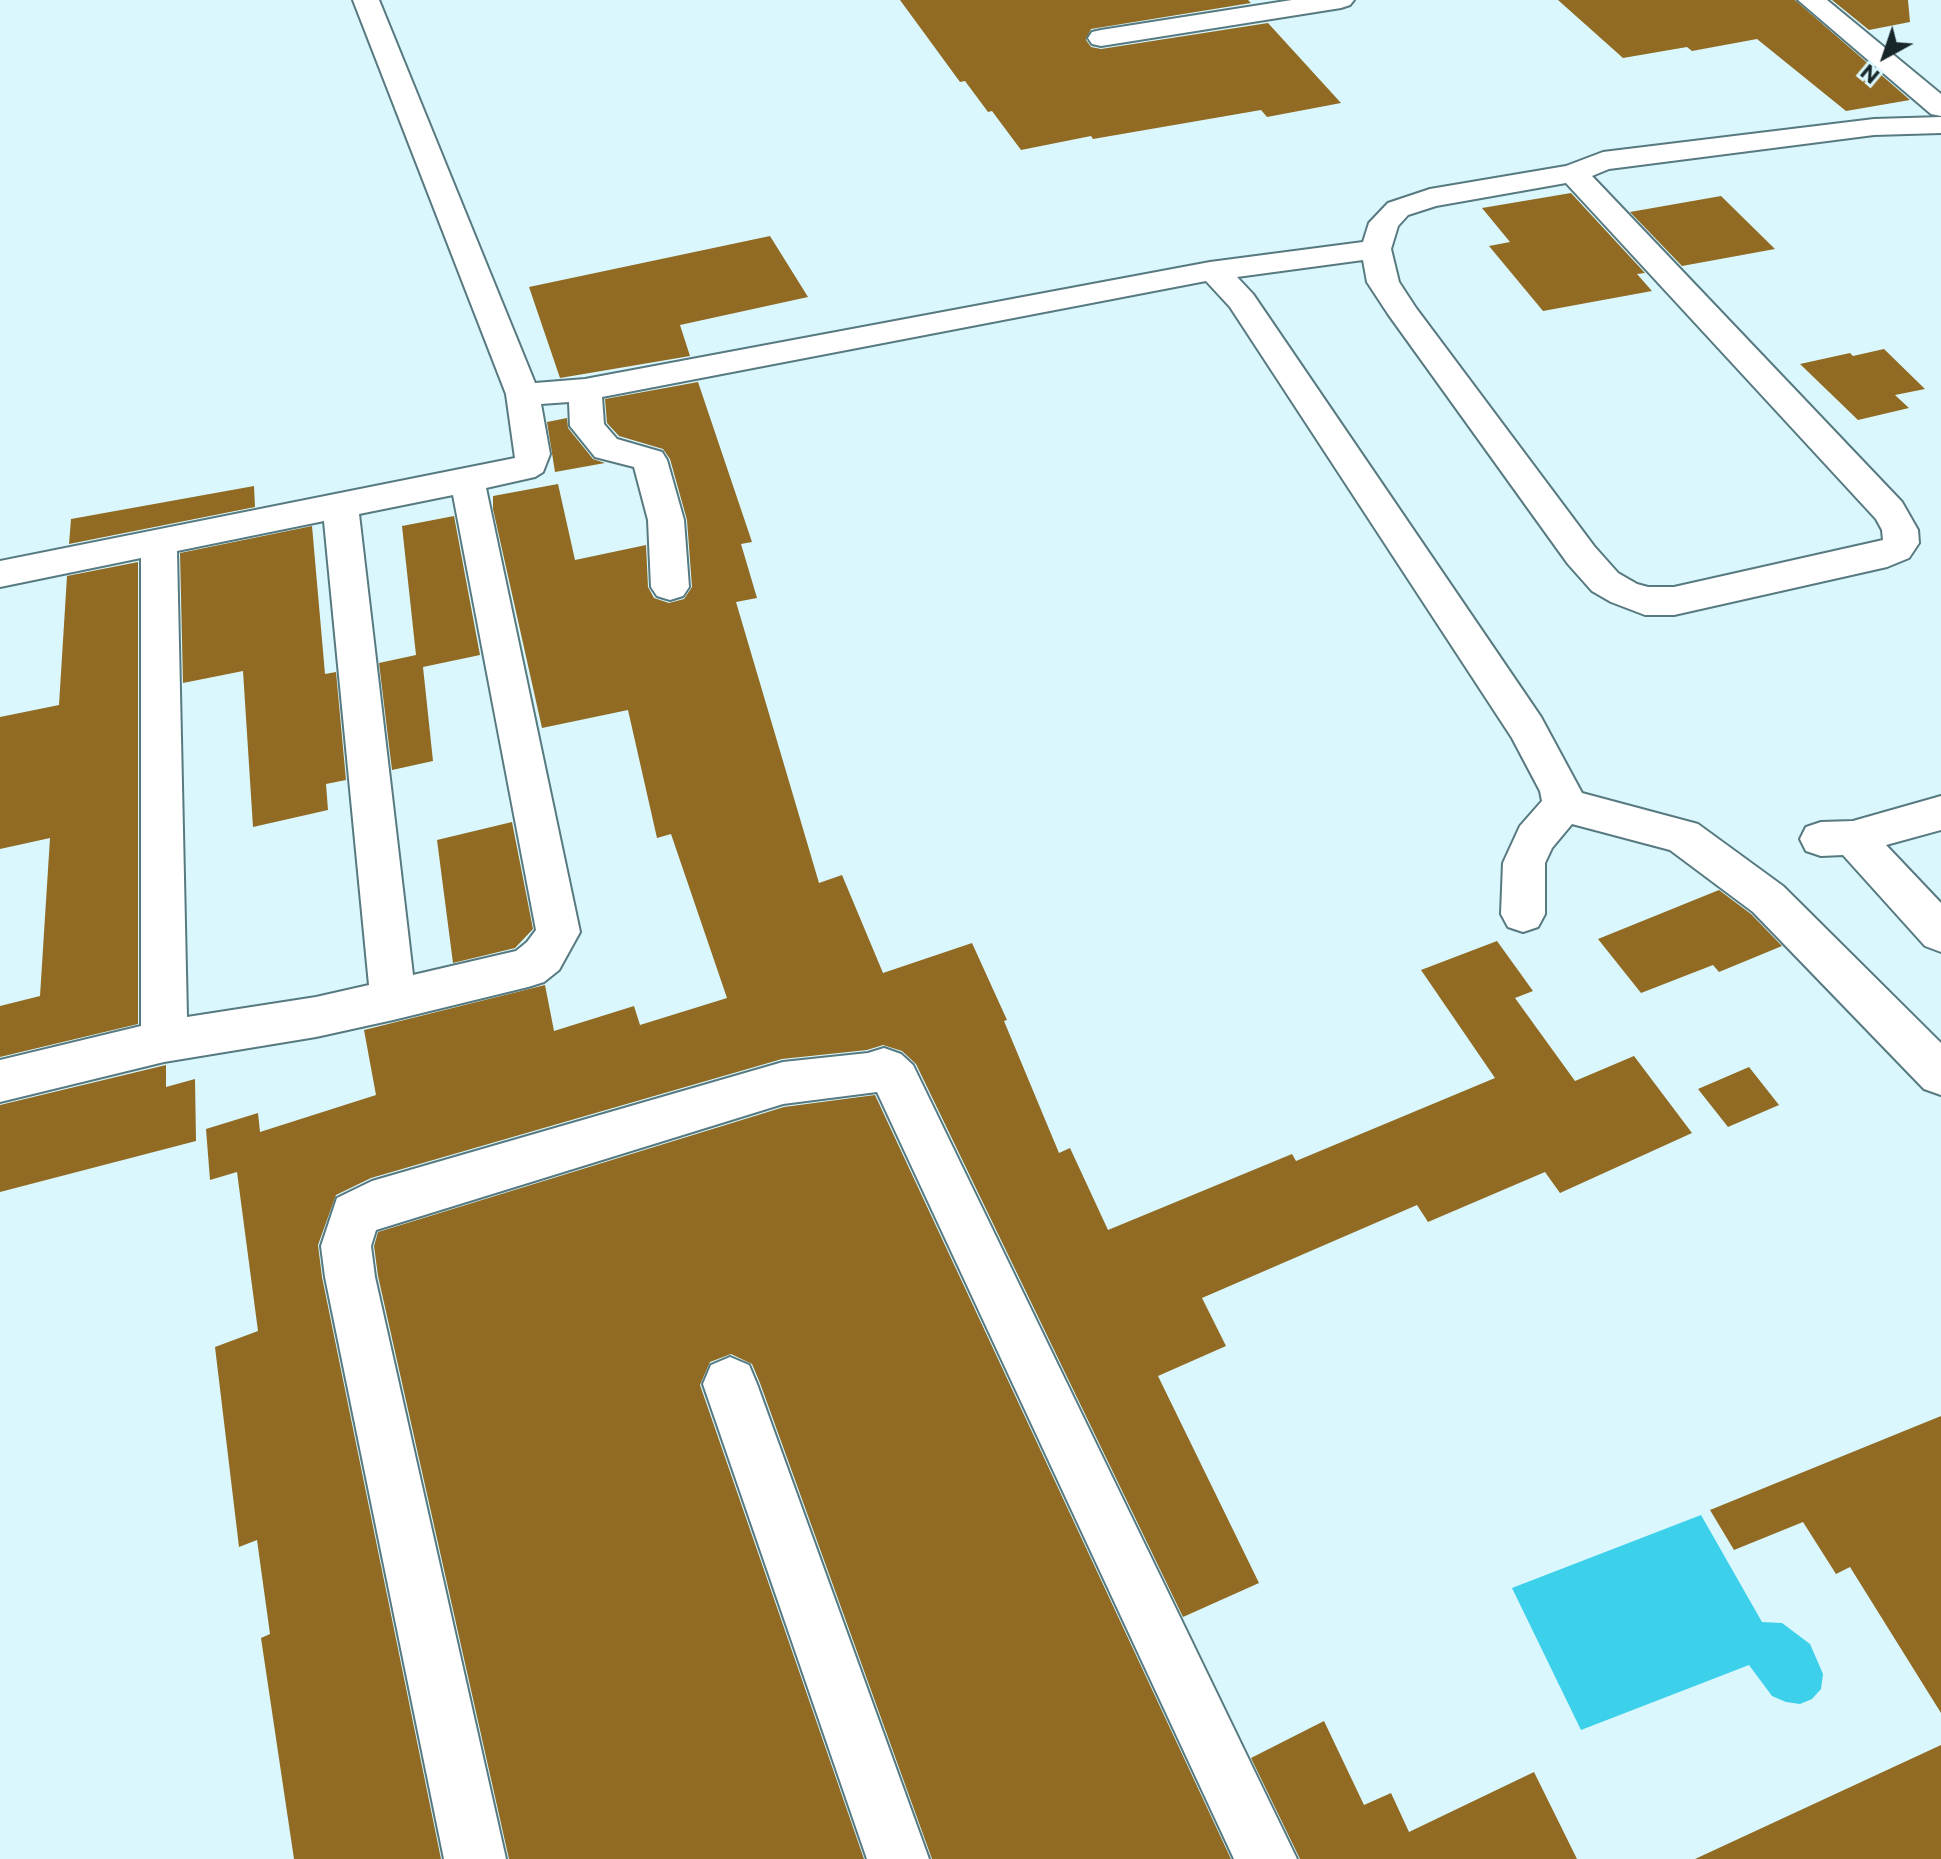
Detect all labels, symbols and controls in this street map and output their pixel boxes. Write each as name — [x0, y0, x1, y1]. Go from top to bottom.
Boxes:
north arrow — [1845, 16, 1925, 96]
text: N — [1854, 59, 1884, 90]

